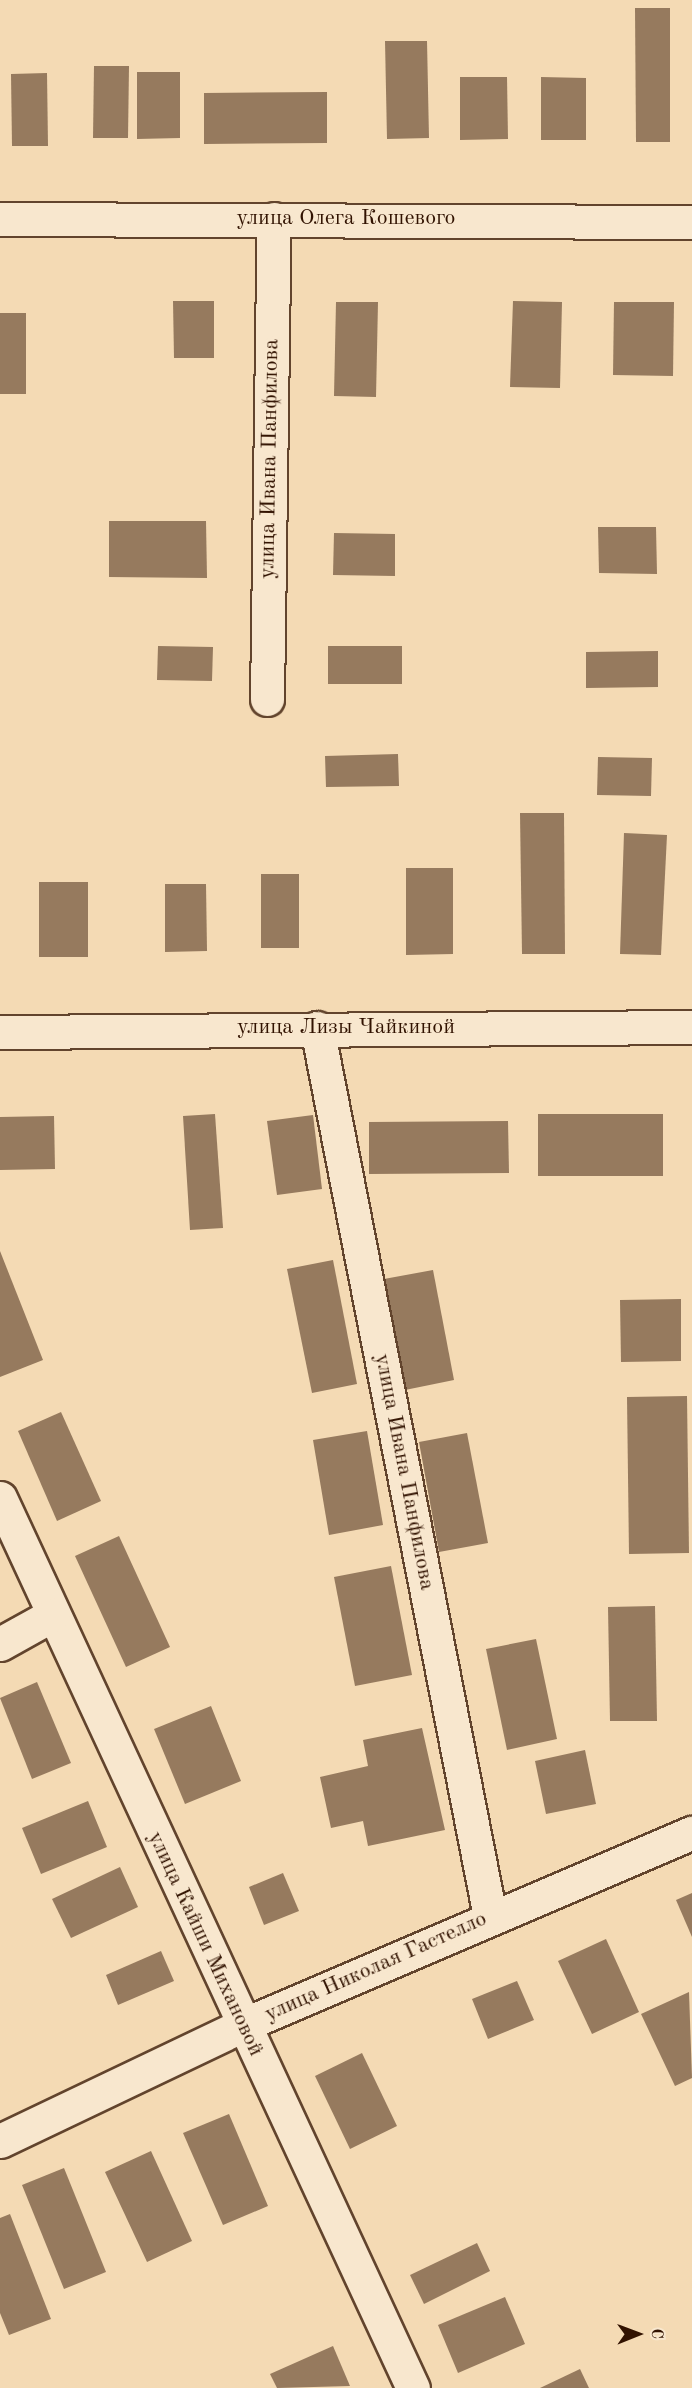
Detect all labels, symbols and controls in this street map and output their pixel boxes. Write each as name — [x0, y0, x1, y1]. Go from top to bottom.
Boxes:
street label: улица Олега Кошевого — [237, 206, 455, 232]
street label: улица Ивана Панфилова — [255, 339, 285, 579]
street label: улица Лизы Чайкиной — [237, 1015, 455, 1041]
street label: улица Ивана Панфилова — [368, 1352, 440, 1592]
street label: улица Кайши Михановой — [141, 1828, 269, 2060]
street label: улица Николая Гастелло — [261, 1906, 491, 2028]
north arrow — [608, 2304, 668, 2364]
text: С — [648, 2328, 664, 2339]

